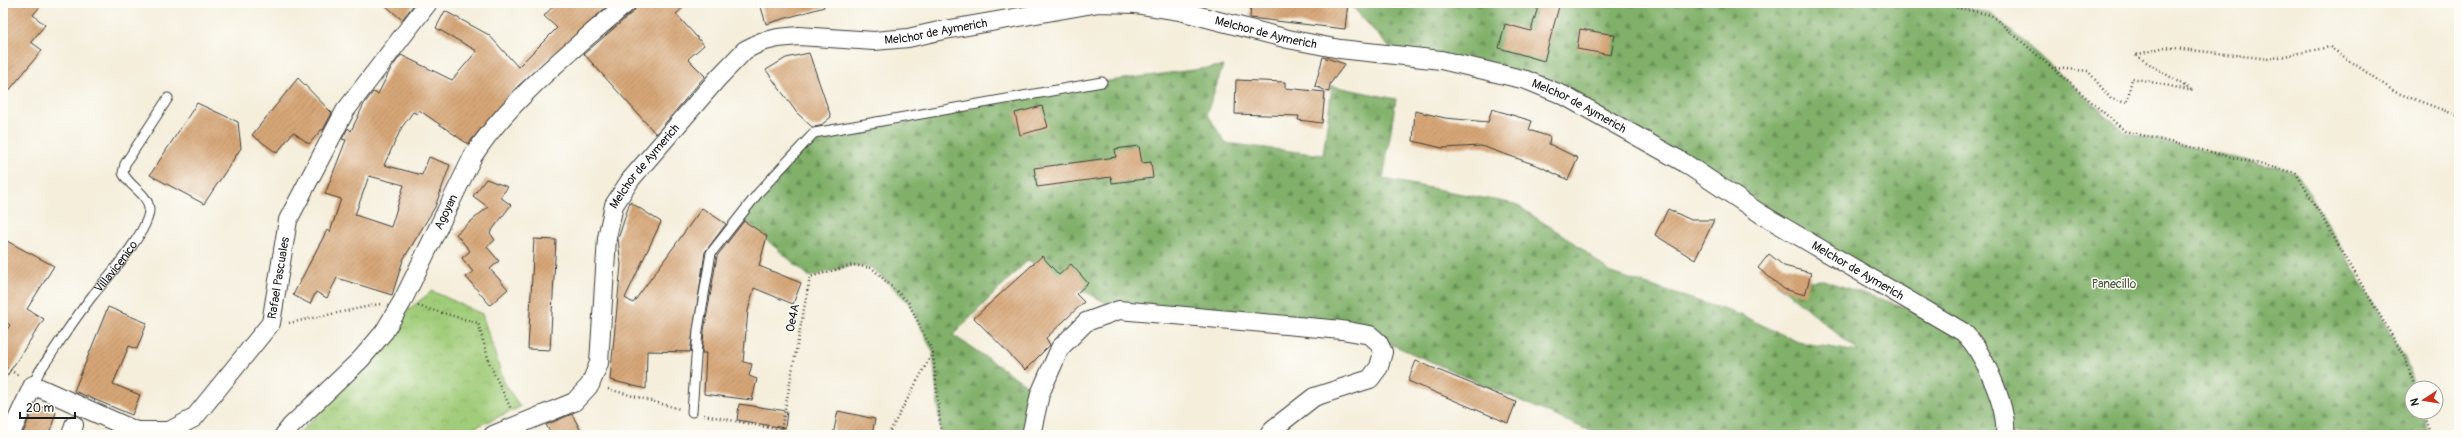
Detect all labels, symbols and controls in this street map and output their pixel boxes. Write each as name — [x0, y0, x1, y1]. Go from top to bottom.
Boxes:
street label: Melchor de Aymerich — [1213, 13, 1318, 52]
street label: Melchor de Aymerich — [884, 15, 989, 48]
street label: Melchor de Aymerich — [1530, 76, 1629, 137]
street label: Melchor de Aymerich — [606, 120, 683, 211]
street label: Agoyan — [431, 192, 461, 232]
street label: Rafael Pascuales — [264, 235, 293, 320]
street label: Villavicenico — [91, 237, 141, 295]
street label: Melchor de Aymerich — [1809, 238, 1907, 303]
park label: Panecillo — [2092, 277, 2137, 292]
street label: Oe4A — [783, 302, 803, 333]
north arrow — [2404, 380, 2444, 420]
scale bar — [20, 394, 75, 420]
text: N — [2407, 396, 2422, 407]
text: 20 m — [26, 401, 55, 416]

